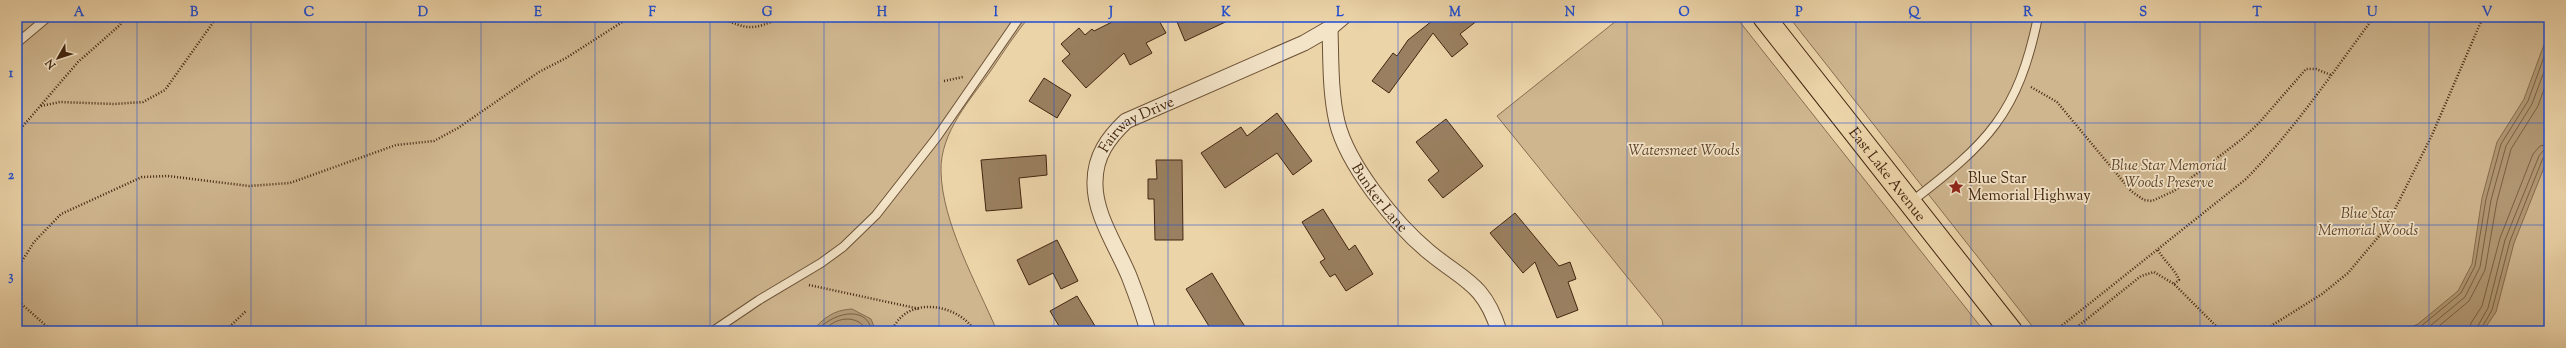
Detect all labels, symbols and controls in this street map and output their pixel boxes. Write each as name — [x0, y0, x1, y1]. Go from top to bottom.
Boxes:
text: A — [74, 4, 85, 22]
text: B — [190, 4, 199, 22]
text: C — [304, 4, 314, 22]
text: D — [418, 4, 428, 22]
text: E — [534, 4, 542, 22]
text: F — [648, 4, 656, 22]
text: G — [762, 4, 773, 22]
text: H — [877, 4, 888, 22]
text: I — [994, 4, 999, 22]
text: J — [1108, 4, 1113, 22]
text: K — [1221, 4, 1231, 22]
text: L — [1336, 4, 1344, 22]
text: M — [1449, 4, 1461, 22]
text: N — [1565, 4, 1576, 22]
text: O — [1678, 4, 1690, 22]
text: P — [1795, 4, 1803, 22]
text: Q — [1909, 4, 1922, 22]
text: R — [2023, 4, 2033, 22]
text: S — [2139, 4, 2147, 22]
text: T — [2252, 4, 2262, 22]
text: U — [2367, 4, 2378, 22]
text: V — [2482, 4, 2493, 22]
north arrow — [38, 38, 78, 78]
text: N — [42, 55, 61, 73]
text: 1 — [9, 65, 14, 83]
street label: Fairway Drive — [1094, 92, 1178, 157]
street label: East Lake Avenue — [1843, 124, 1930, 227]
park label: Watersmeet Woods — [1628, 141, 1740, 162]
park label: Blue Star Memorial Woods Preserve — [2111, 156, 2227, 194]
street label: Bunker Lane — [1345, 160, 1412, 238]
text: 2 — [8, 167, 15, 185]
place label: Blue Star Memorial Highway — [1968, 169, 2091, 207]
place icon: Blue Star Memorial Highway — [1947, 178, 1965, 196]
park label: Blue Star Memorial Woods — [2318, 204, 2418, 242]
text: 3 — [8, 268, 14, 286]

